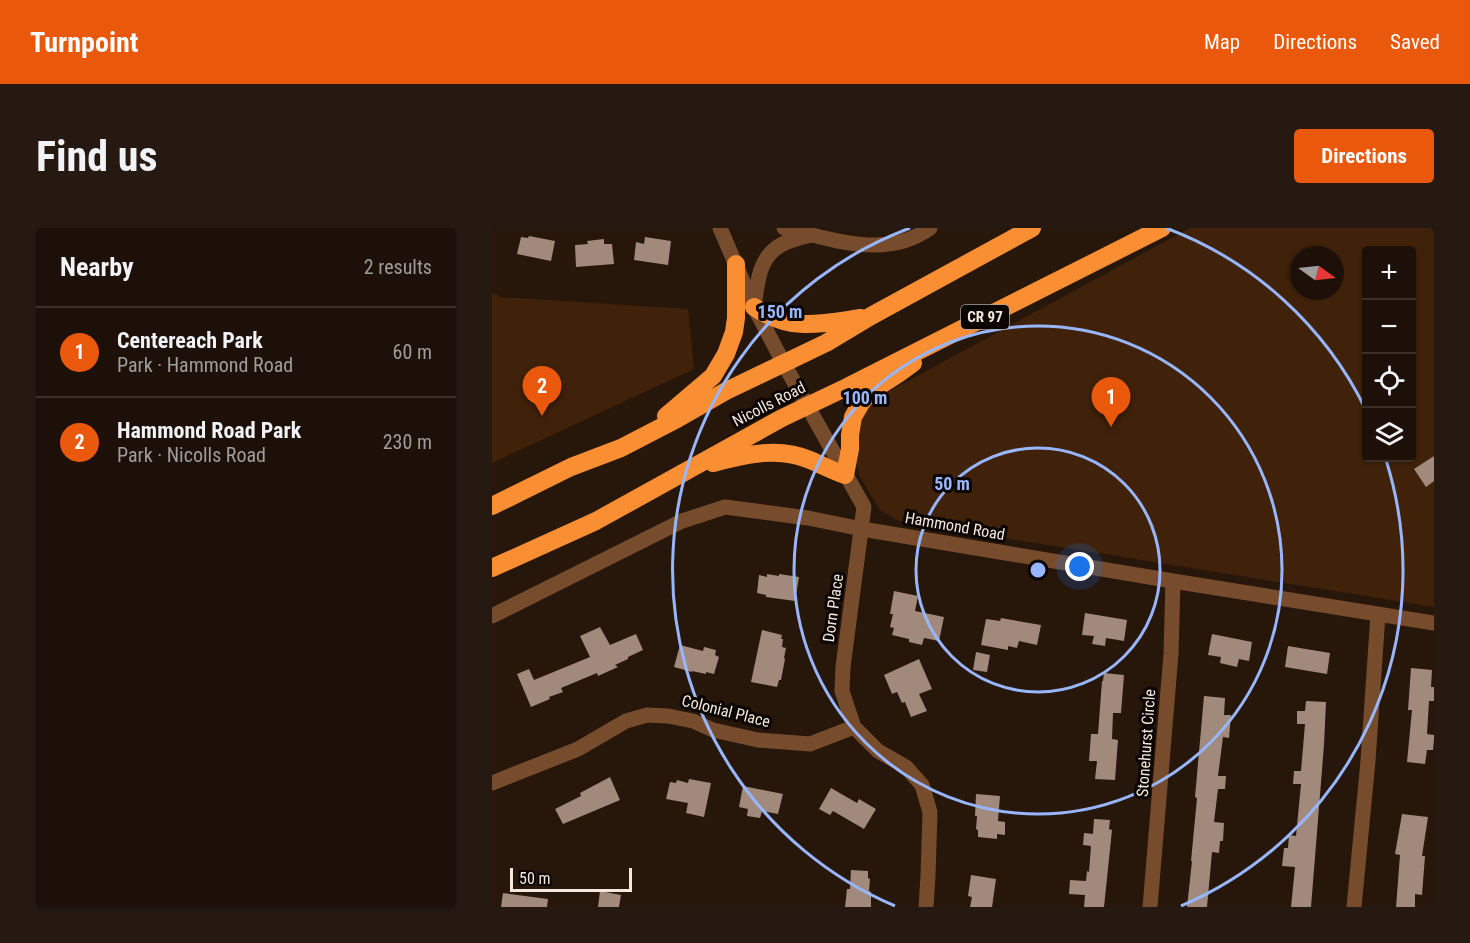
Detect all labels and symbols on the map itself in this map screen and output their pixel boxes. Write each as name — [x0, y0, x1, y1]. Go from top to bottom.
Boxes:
north arrow — [1290, 246, 1344, 300]
text: 150 m — [758, 301, 802, 322]
road number: CR 97 — [961, 305, 1009, 329]
pin: 2 — [523, 366, 562, 416]
street label: Nicolls Road — [729, 377, 809, 431]
pin: 1 — [1092, 378, 1130, 427]
text: 100 m — [843, 387, 887, 408]
text: 50 m — [934, 473, 970, 494]
street label: Hammond Road — [904, 508, 1006, 544]
your location — [1065, 552, 1094, 581]
centre of rings — [1028, 560, 1048, 580]
street label: Dorn Place — [819, 573, 847, 643]
street label: Stonehurst Circle — [1133, 688, 1159, 798]
street label: Colonial Place — [680, 691, 772, 731]
scale bar — [510, 865, 632, 892]

